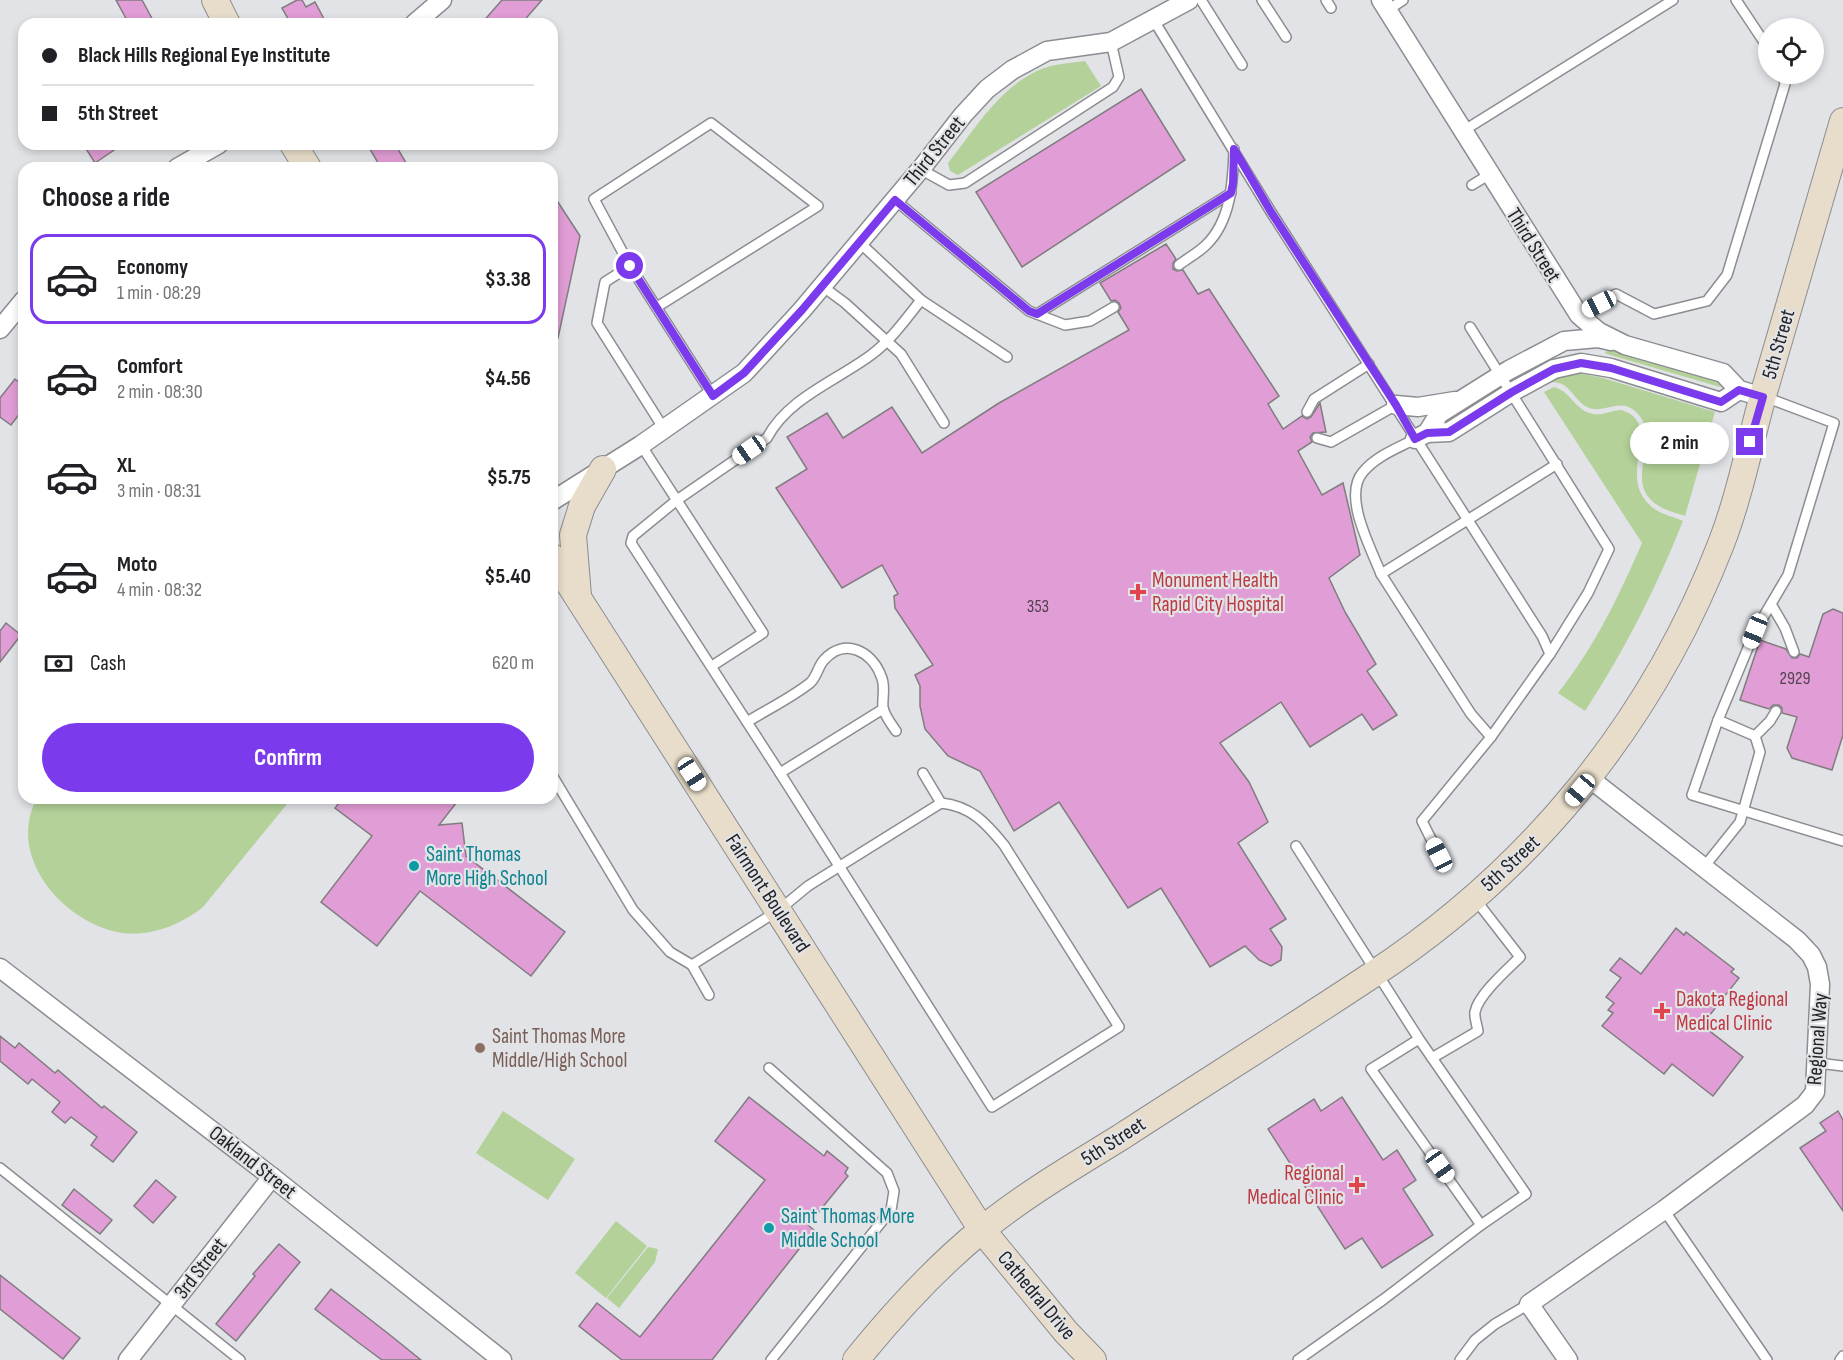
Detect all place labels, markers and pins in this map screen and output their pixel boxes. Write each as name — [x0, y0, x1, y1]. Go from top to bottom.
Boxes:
place label: Monument Health Rapid City Hospital — [1152, 568, 1284, 617]
marker: Monument Health Rapid City Hospital — [1129, 583, 1147, 601]
place label: Saint Thomas More High School — [426, 842, 548, 891]
marker: Saint Thomas More High School — [407, 859, 421, 873]
place label: Dakota Regional Medical Clinic — [1676, 987, 1788, 1036]
marker: Dakota Regional Medical Clinic — [1653, 1002, 1671, 1020]
place label: Saint Thomas More Middle/High School — [492, 1024, 627, 1073]
marker: Saint Thomas More Middle/High School — [473, 1041, 487, 1055]
place label: Regional Medical Clinic — [1247, 1161, 1344, 1210]
marker: Regional Medical Clinic — [1348, 1176, 1366, 1194]
place label: Saint Thomas More Middle School — [781, 1204, 915, 1253]
marker: Saint Thomas More Middle School — [762, 1221, 776, 1235]

